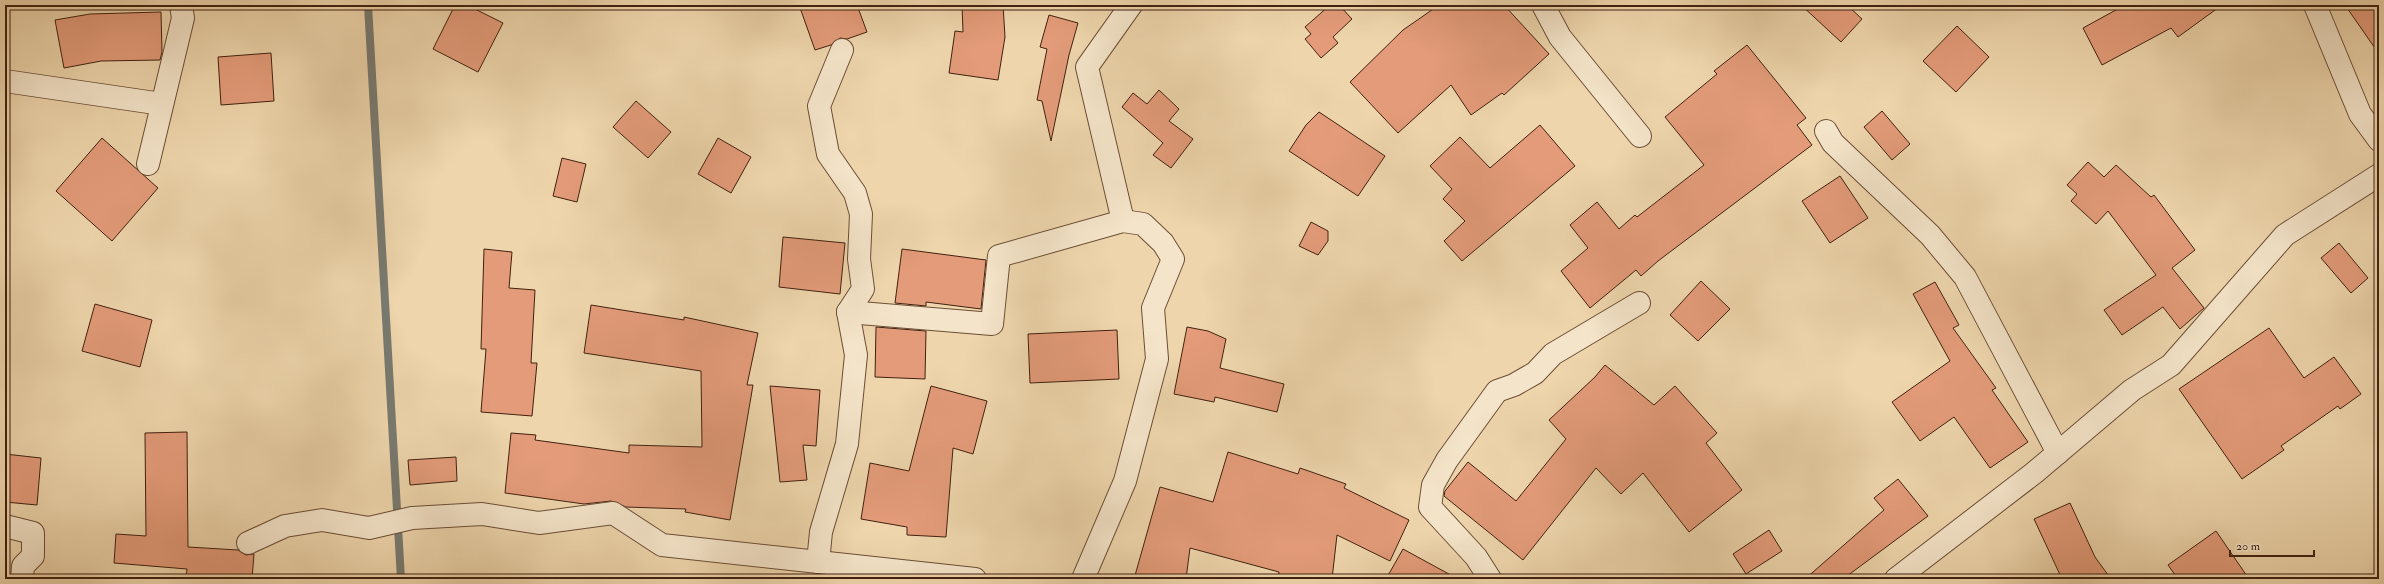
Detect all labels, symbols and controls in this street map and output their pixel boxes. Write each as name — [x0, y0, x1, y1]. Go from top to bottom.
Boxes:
scale bar — [2230, 532, 2314, 558]
text: 20 m — [2236, 539, 2261, 554]

